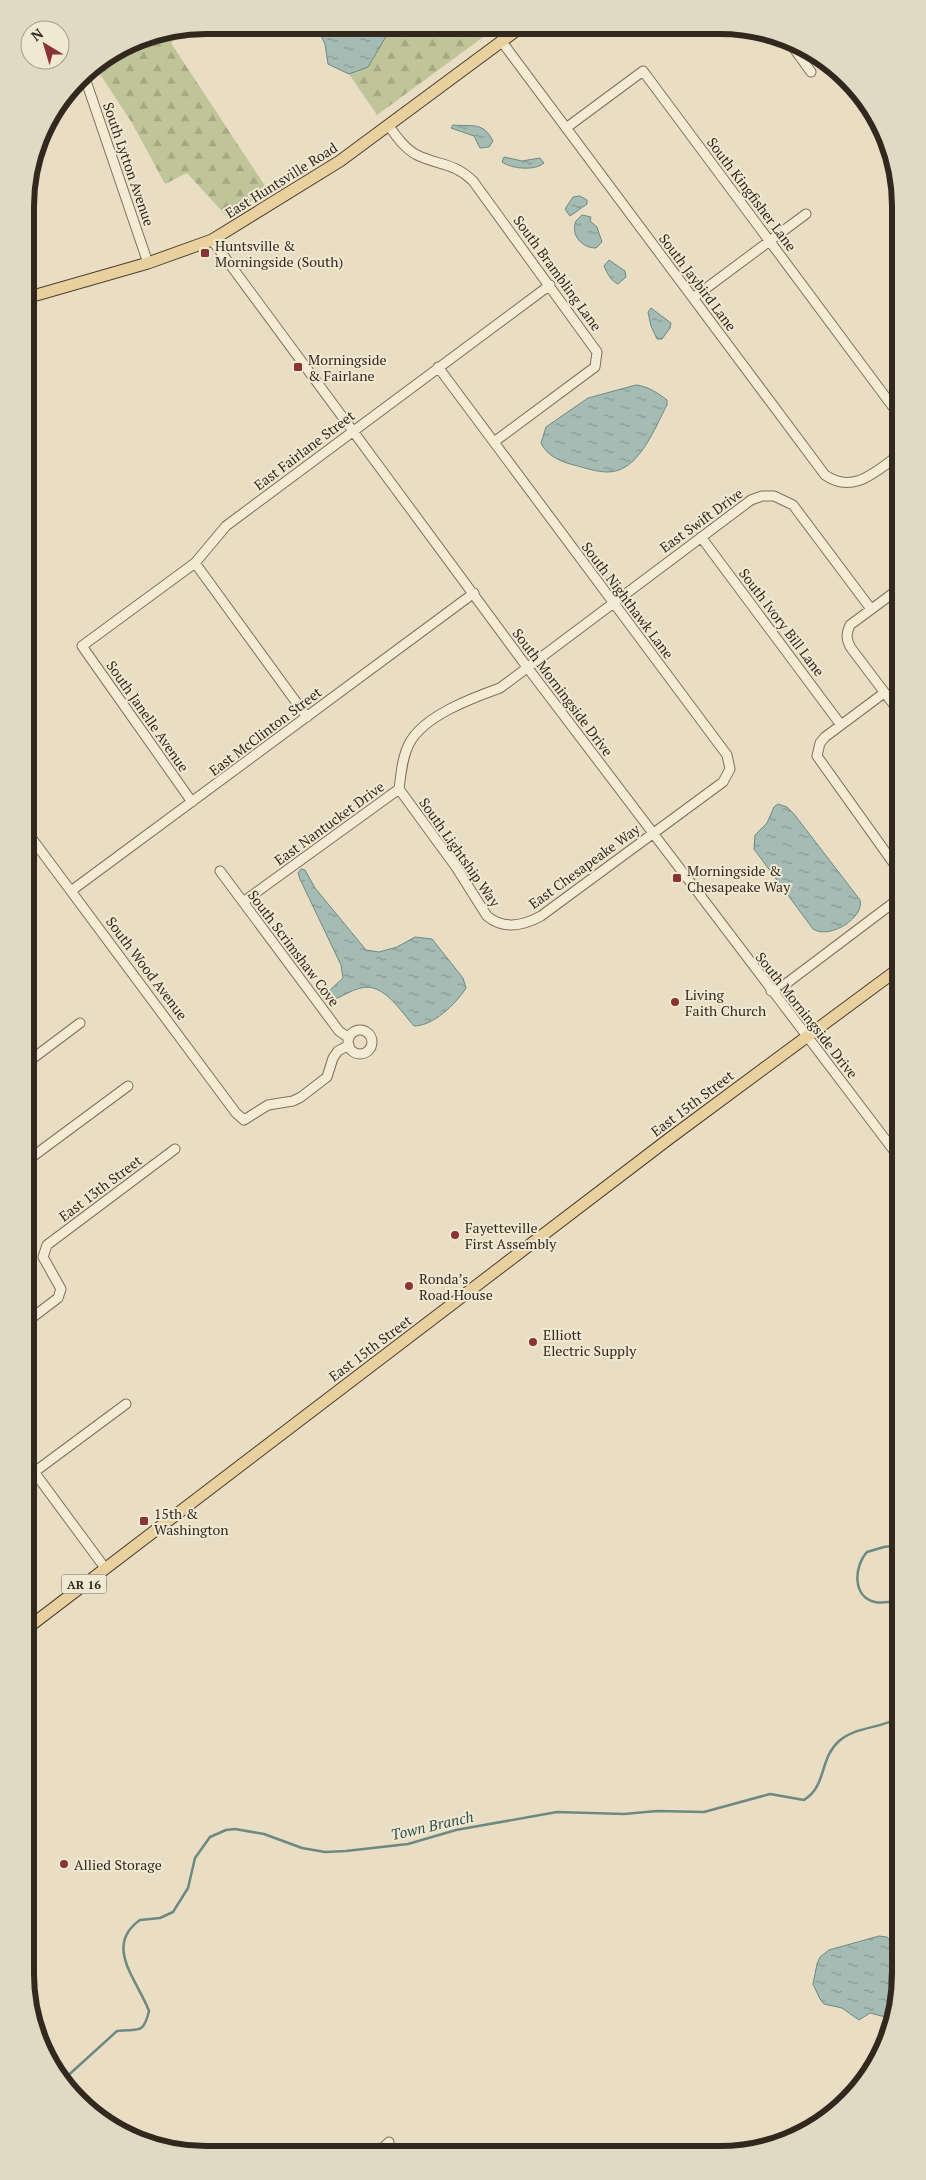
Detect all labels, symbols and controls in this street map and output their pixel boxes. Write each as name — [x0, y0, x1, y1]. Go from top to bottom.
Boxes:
north arrow — [20, 20, 70, 70]
text: N — [27, 23, 47, 45]
street label: South Lytton Avenue — [99, 100, 159, 228]
street label: South Kingfisher Lane — [703, 133, 801, 255]
street label: East Huntsville Road — [221, 138, 341, 222]
street label: South Brambling Lane — [510, 211, 606, 335]
street label: South Jaybird Lane — [655, 229, 741, 335]
place label: Huntsville & Morningside (South) — [215, 236, 343, 271]
marker: Huntsville & Morningside (South) — [199, 247, 211, 259]
place label: Morningside & Fairlane — [308, 350, 387, 385]
marker: Morningside & Fairlane — [292, 361, 304, 373]
street label: East Fairlane Street — [250, 405, 359, 494]
street label: East Swift Drive — [656, 483, 746, 557]
street label: South Nighthawk Lane — [578, 538, 678, 662]
street label: South Ivory Bill Lane — [735, 564, 829, 680]
street label: South Morningside Drive — [509, 624, 617, 760]
street label: South Janelle Avenue — [102, 657, 194, 775]
street label: East McClinton Street — [205, 682, 326, 780]
street label: East Nantucket Drive — [270, 777, 388, 869]
street label: South Lightship Way — [415, 794, 505, 911]
street label: East Chesapeake Way — [525, 819, 644, 913]
place label: Morningside & Chesapeake Way — [687, 861, 791, 896]
marker: Morningside & Chesapeake Way — [671, 872, 683, 884]
street label: South Scrimshaw Cove — [244, 886, 344, 1010]
street label: South Wood Avenue — [102, 913, 192, 1023]
street label: South Morningside Drive — [752, 948, 862, 1082]
place label: Living Faith Church — [685, 985, 766, 1020]
marker: Living Faith Church — [669, 996, 681, 1008]
street label: East 15th Street — [647, 1065, 738, 1140]
street label: East 13th Street — [55, 1150, 146, 1225]
place label: Fayetteville First Assembly — [465, 1218, 557, 1253]
marker: Fayetteville First Assembly — [449, 1229, 461, 1241]
place label: Ronda’s Road House — [419, 1269, 493, 1304]
marker: Ronda’s Road House — [403, 1280, 415, 1292]
street label: East 15th Street — [325, 1310, 416, 1385]
place label: Elliott Electric Supply — [543, 1325, 637, 1360]
marker: Elliott Electric Supply — [527, 1336, 539, 1348]
place label: 15th & Washington — [154, 1504, 229, 1539]
marker: 15th & Washington — [138, 1515, 150, 1527]
road number: AR 16 — [62, 1575, 106, 1594]
water label: Town Branch — [389, 1806, 475, 1844]
place label: Allied Storage — [74, 1855, 162, 1874]
marker: Allied Storage — [58, 1858, 70, 1870]

